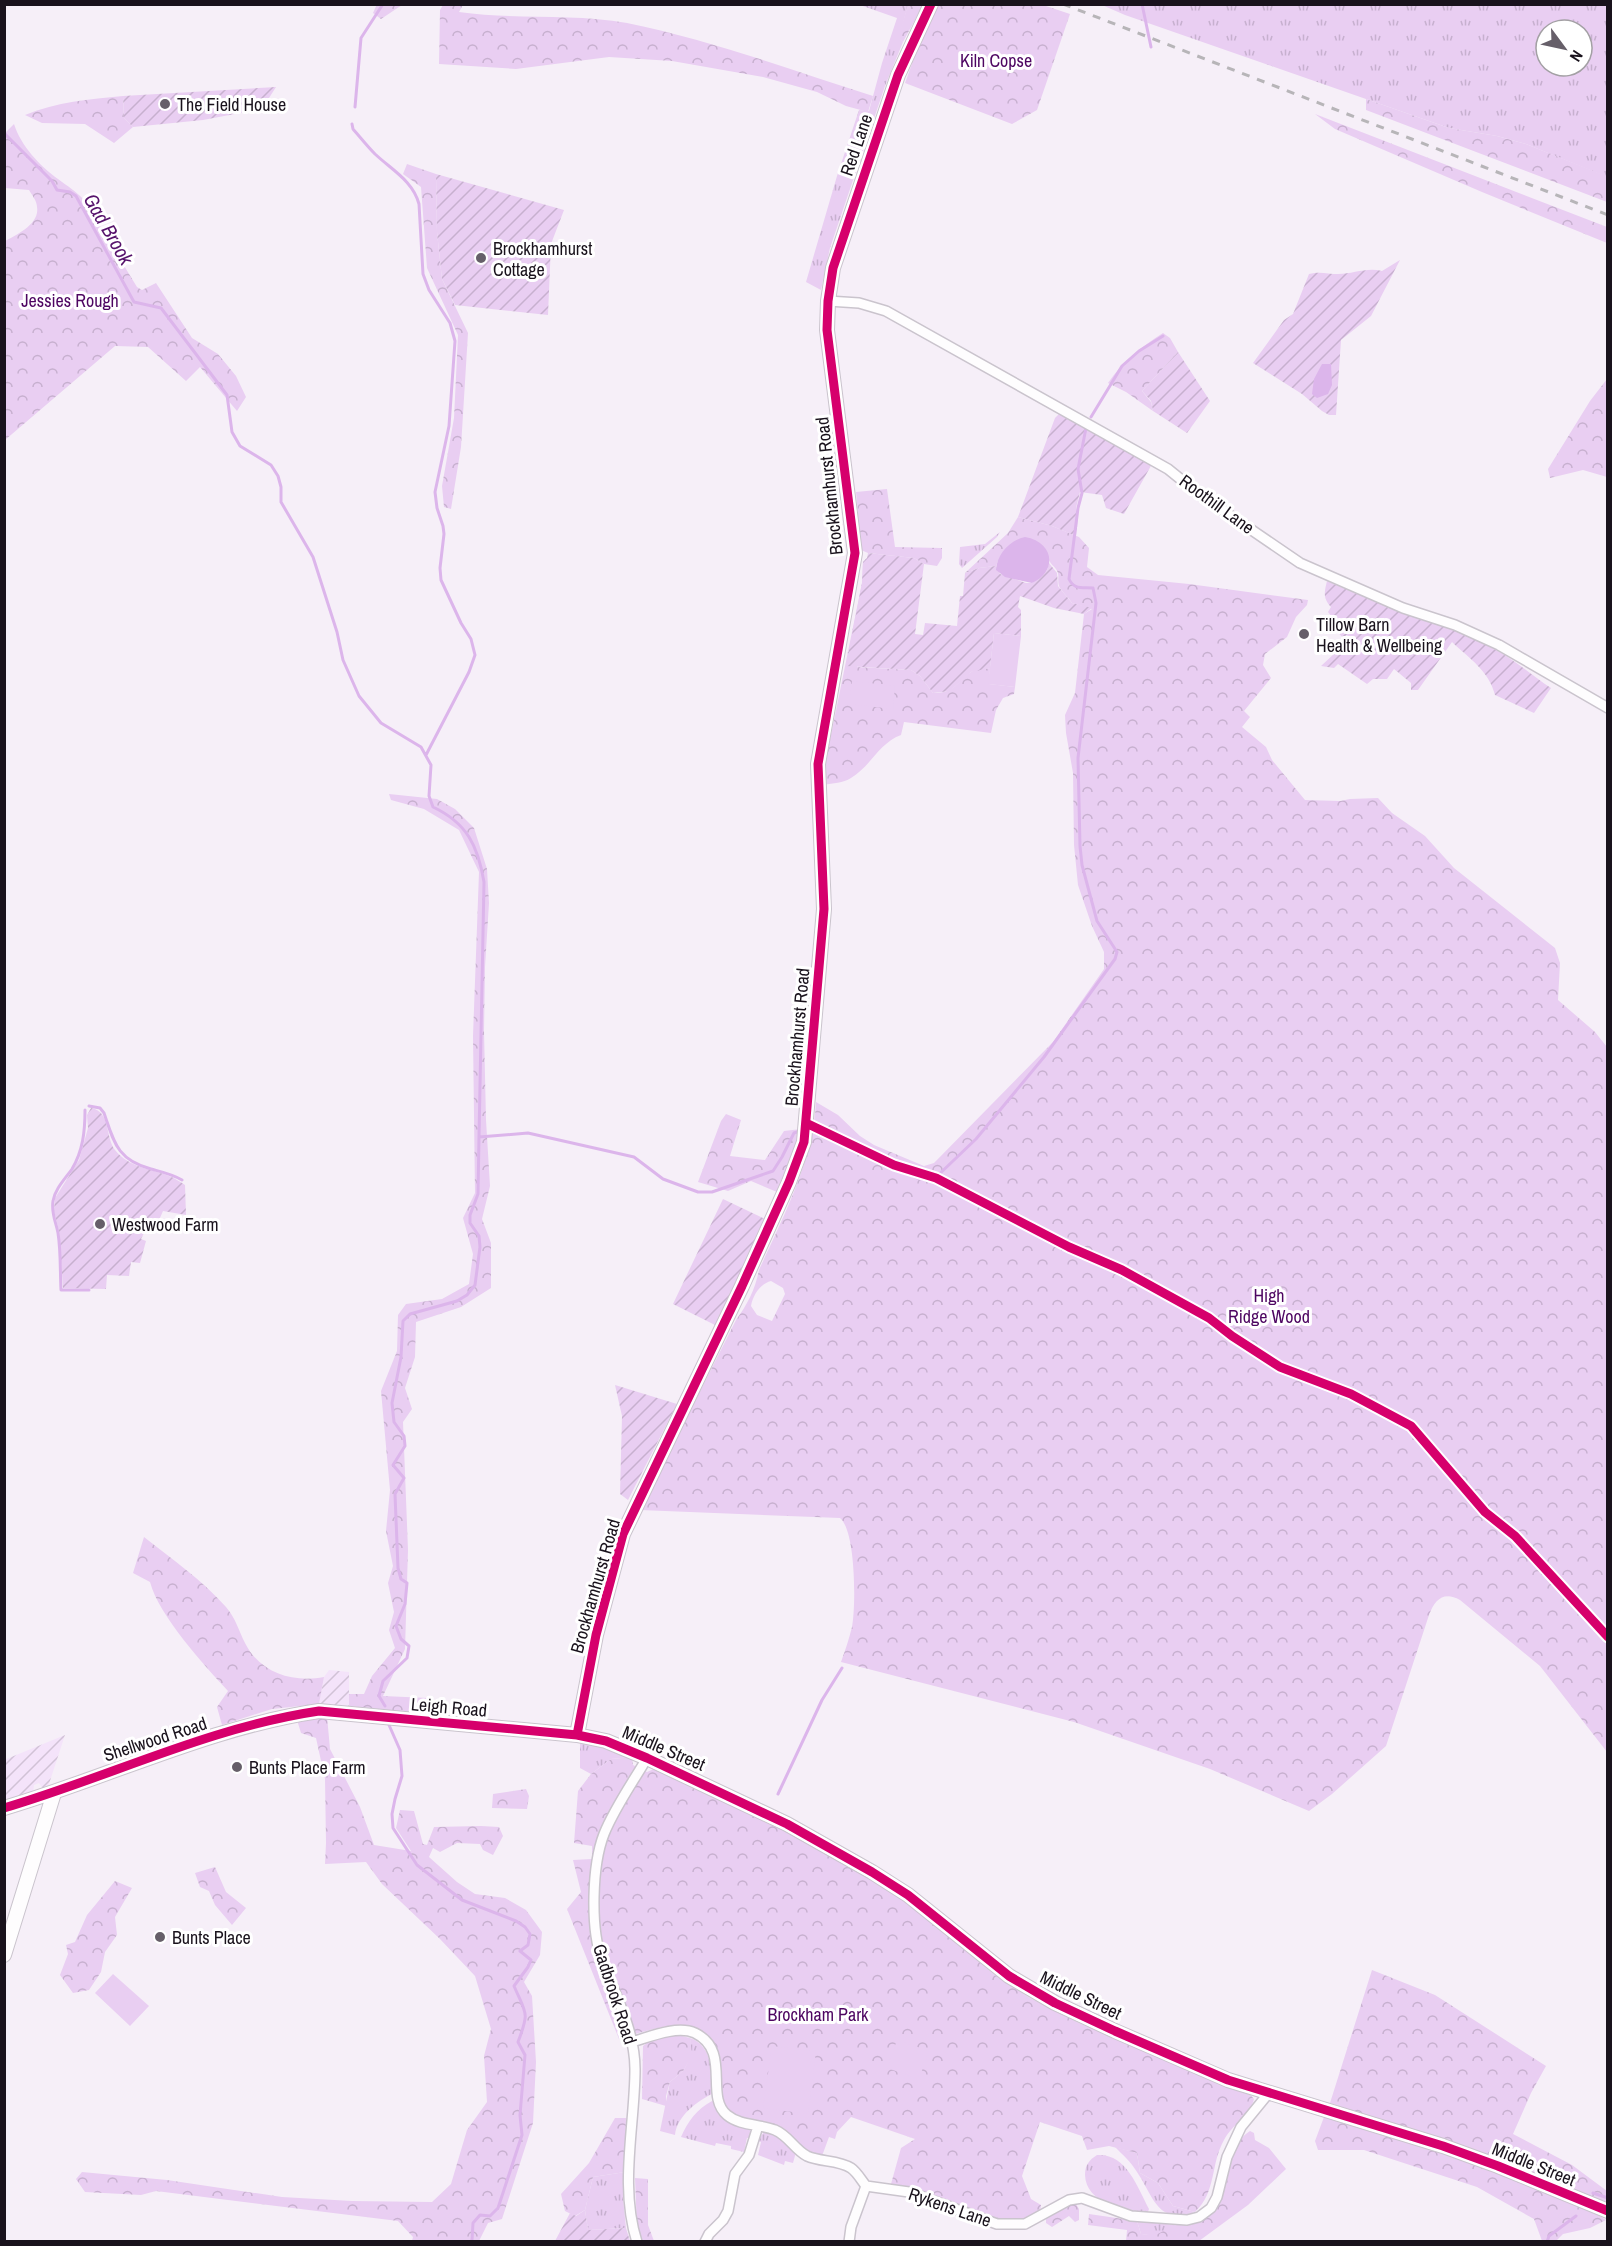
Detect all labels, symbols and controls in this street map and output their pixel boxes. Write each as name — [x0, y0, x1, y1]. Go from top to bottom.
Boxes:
north arrow — [1534, 18, 1594, 78]
text: N — [1565, 46, 1588, 66]
park label: Kiln Copse — [960, 48, 1032, 73]
place label: The Field House — [177, 92, 286, 117]
marker: The Field House — [158, 97, 172, 111]
street label: Red Lane — [834, 111, 878, 179]
water label: Gad Brook — [78, 188, 141, 270]
place label: Brockhamhurst Cottage — [493, 236, 592, 282]
marker: Brockhamhurst Cottage — [474, 251, 488, 265]
park label: Jessies Rough — [21, 288, 119, 313]
street label: Brockhamhurst Road — [809, 416, 849, 556]
street label: Roothill Lane — [1174, 468, 1260, 540]
place label: Tillow Barn Health & Wellbeing — [1316, 612, 1443, 658]
marker: Tillow Barn Health & Wellbeing — [1297, 627, 1311, 641]
street label: Brockhamhurst Road — [779, 967, 815, 1107]
place label: Westwood Farm — [112, 1212, 218, 1237]
marker: Westwood Farm — [93, 1217, 107, 1231]
park label: High Ridge Wood — [1228, 1283, 1310, 1329]
street label: Brockhamhurst Road — [564, 1516, 626, 1656]
street label: Leigh Road — [410, 1691, 488, 1723]
street label: Shellwood Road — [100, 1711, 210, 1767]
street label: Middle Street — [619, 1719, 709, 1777]
place label: Bunts Place Farm — [249, 1755, 366, 1780]
marker: Bunts Place Farm — [230, 1760, 244, 1774]
place label: Bunts Place — [172, 1925, 251, 1950]
marker: Bunts Place — [153, 1930, 167, 1944]
street label: Gadbrook Road — [587, 1941, 643, 2047]
street label: Middle Street — [1036, 1965, 1126, 2025]
park label: Brockham Park — [768, 2002, 869, 2027]
street label: Middle Street — [1489, 2136, 1579, 2192]
street label: Rykens Lane — [905, 2181, 995, 2233]

